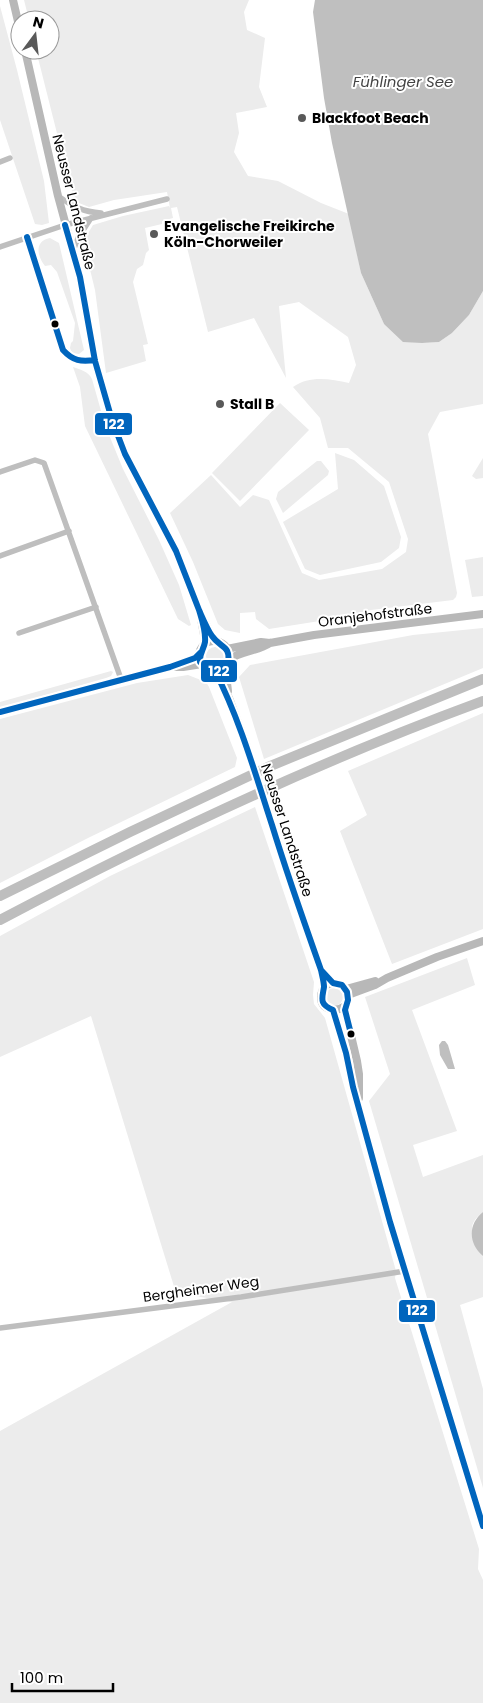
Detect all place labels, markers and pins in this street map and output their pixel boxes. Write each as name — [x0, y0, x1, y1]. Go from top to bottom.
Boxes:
place label: Blackfoot Beach — [312, 108, 429, 128]
marker: Blackfoot Beach — [296, 112, 308, 124]
place label: Evangelische Freikirche Köln-Chorweiler — [164, 216, 335, 252]
marker: Evangelische Freikirche Köln-Chorweiler — [148, 228, 160, 240]
unlabelled marker — [50, 319, 60, 329]
place label: Stall B — [230, 394, 274, 414]
marker: Stall B — [214, 398, 226, 410]
unlabelled marker — [346, 1029, 356, 1039]

